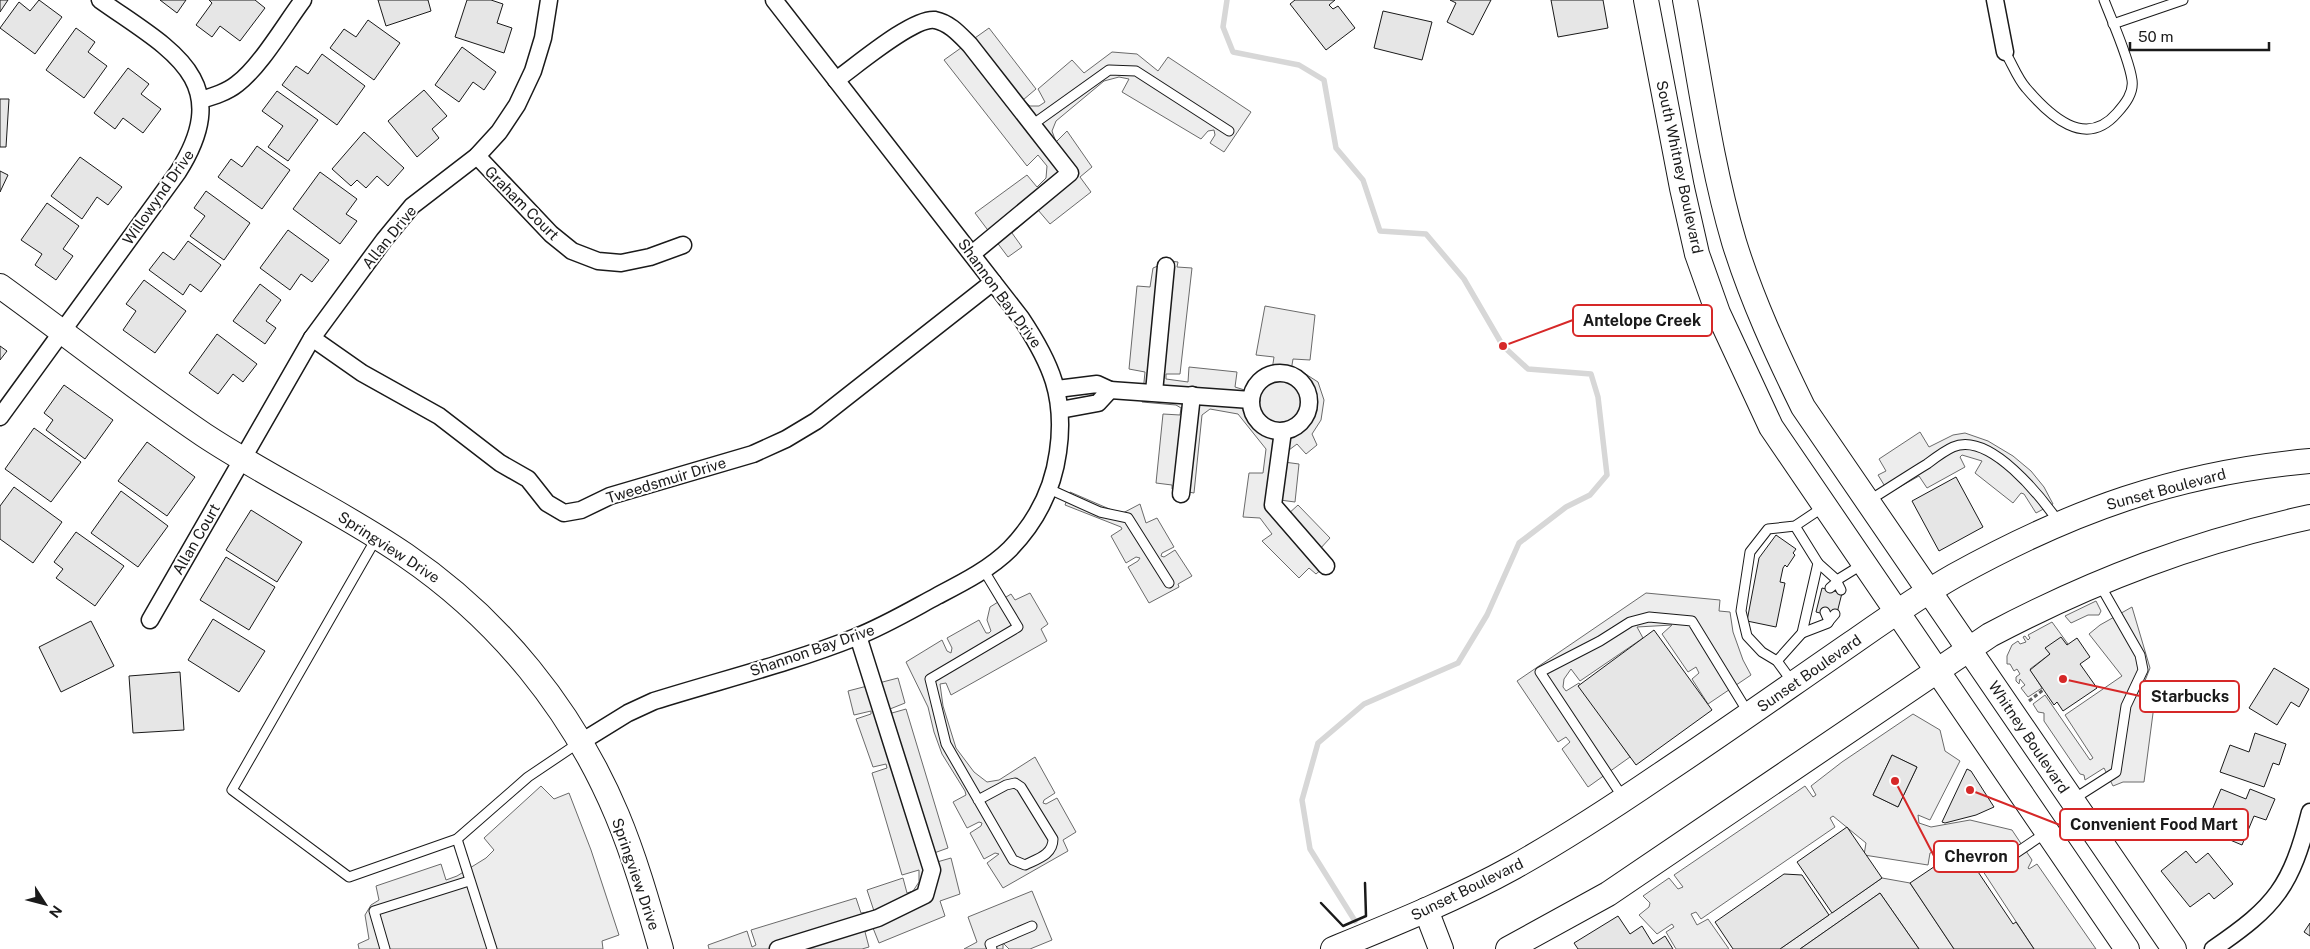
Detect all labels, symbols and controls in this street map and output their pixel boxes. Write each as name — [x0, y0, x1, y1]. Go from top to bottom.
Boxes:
scale bar — [2130, 20, 2269, 52]
text: 50 m — [2138, 28, 2173, 45]
street label: South Whitney Boulevard — [1653, 79, 1707, 255]
street label: Willowynd Drive — [119, 146, 197, 248]
street label: Graham Court — [482, 163, 563, 244]
street label: Allan Drive — [358, 202, 420, 272]
street label: Shannon Bay Drive — [955, 235, 1045, 351]
callout: Antelope Creek — [1573, 305, 1712, 336]
text: Antelope Creek — [1583, 311, 1701, 330]
street label: Tweedsmuir Drive — [604, 454, 728, 506]
street label: Sunset Boulevard — [2104, 465, 2228, 513]
street label: Allan Court — [169, 500, 223, 577]
street label: Springview Drive — [335, 508, 443, 586]
street label: Shannon Bay Drive — [747, 621, 877, 679]
street label: Sunset Boulevard — [1754, 631, 1864, 715]
street label: Whitney Boulevard — [1985, 678, 2073, 796]
callout: Starbucks — [2140, 681, 2239, 712]
text: Starbucks — [2151, 687, 2229, 706]
callout: Convenient Food Mart — [2060, 809, 2248, 840]
text: Convenient Food Mart — [2070, 815, 2238, 834]
street label: Springview Drive — [609, 816, 663, 932]
callout: Chevron — [1934, 841, 2018, 872]
text: Chevron — [1944, 847, 2008, 866]
street label: Sunset Boulevard — [1408, 854, 1526, 924]
north arrow — [20, 879, 70, 929]
text: N — [46, 903, 65, 921]

